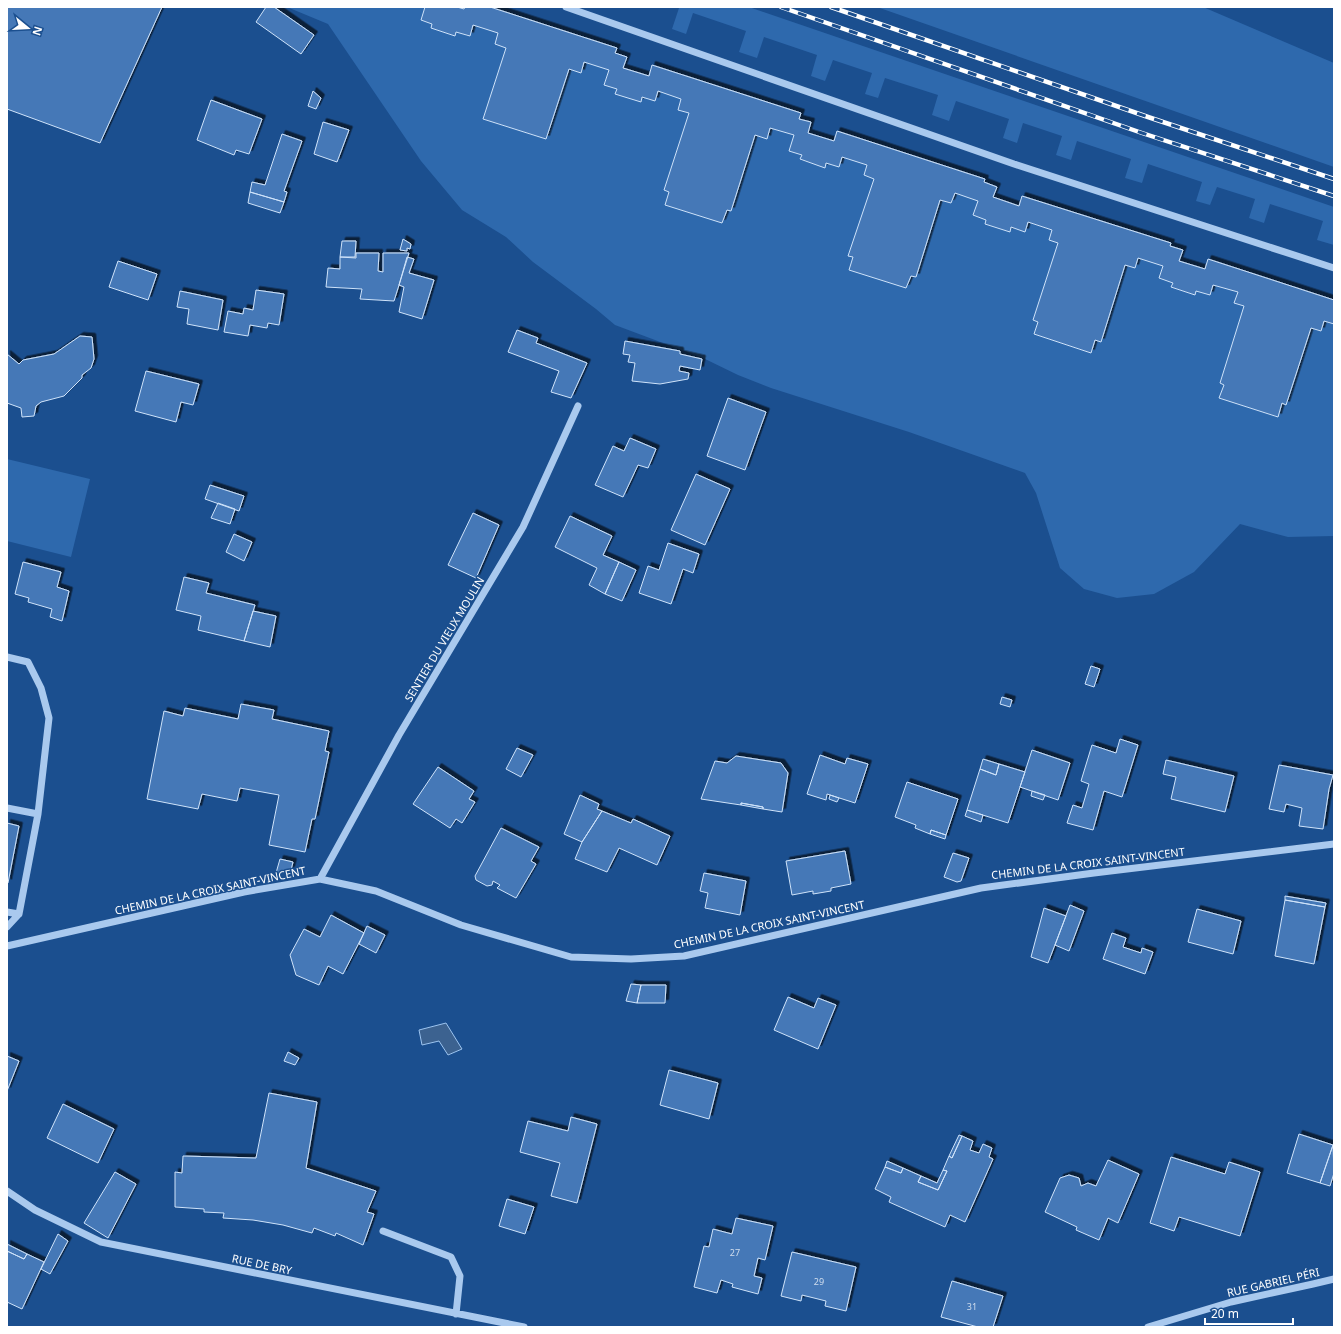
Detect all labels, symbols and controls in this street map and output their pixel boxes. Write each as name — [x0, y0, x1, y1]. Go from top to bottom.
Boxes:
north arrow — [8, 8, 48, 48]
text: N — [29, 25, 47, 38]
street label: SENTIER DU VIEUX MOULIN — [401, 574, 487, 704]
street label: CHEMIN DE LA CROIX SAINT-VINCENT — [990, 844, 1186, 882]
street label: CHEMIN DE LA CROIX SAINT-VINCENT — [113, 862, 307, 918]
street label: CHEMIN DE LA CROIX SAINT-VINCENT — [672, 896, 866, 952]
house number: 27 — [730, 1246, 740, 1259]
street label: RUE DE BRY — [231, 1250, 294, 1278]
street label: RUE GABRIEL PÉRI — [1225, 1264, 1321, 1300]
house number: 29 — [814, 1275, 824, 1288]
house number: 31 — [967, 1300, 977, 1313]
scale bar — [1205, 1300, 1293, 1326]
text: 20 m — [1211, 1305, 1239, 1322]

